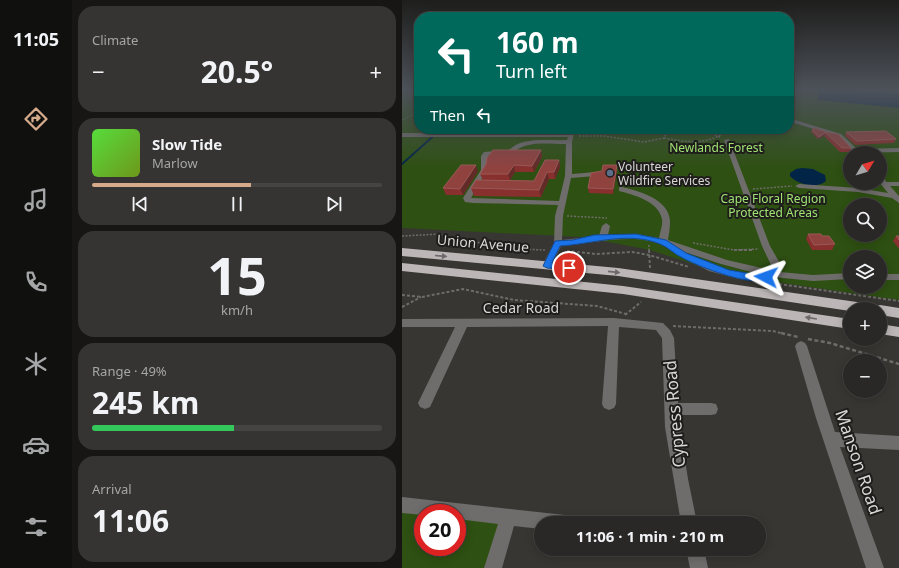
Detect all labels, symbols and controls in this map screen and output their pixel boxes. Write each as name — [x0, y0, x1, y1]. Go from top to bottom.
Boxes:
text: 160 m — [496, 23, 579, 61]
text: 11:05 — [13, 27, 59, 51]
icon: left — [430, 28, 482, 80]
text: Climate — [92, 31, 138, 49]
text: 20.5° — [201, 51, 273, 92]
text: − — [92, 56, 105, 86]
text: + — [369, 56, 382, 86]
text: Turn left — [496, 59, 567, 83]
icon: left — [473, 104, 495, 126]
icon: directions — [22, 105, 50, 133]
text: Then — [430, 105, 465, 125]
text: Slow Tide — [152, 134, 222, 154]
park label: Newlands Forest — [669, 139, 763, 156]
north arrow — [843, 146, 887, 190]
map controls — [843, 146, 887, 398]
text: Marlow — [152, 154, 198, 172]
place label: Volunteer Wildfire Services — [618, 158, 711, 189]
marker: Volunteer Wildfire Services — [605, 168, 615, 178]
icon: music — [22, 186, 50, 214]
park label: Cape Floral Region Protected Areas — [720, 190, 826, 221]
icon: previous — [129, 193, 151, 215]
icon: pause — [226, 193, 248, 215]
icon: next — [323, 193, 345, 215]
button: search — [843, 198, 887, 242]
street label: Union Avenue — [436, 230, 530, 256]
text: 15 — [207, 239, 267, 310]
button: layers — [843, 250, 887, 294]
pin — [552, 251, 586, 285]
one-way arrow — [435, 252, 447, 259]
position arrow — [745, 256, 787, 298]
icon: arrive — [558, 257, 580, 279]
icon: phone — [22, 268, 50, 296]
one-way arrow — [608, 269, 620, 275]
street label: Cedar Road — [483, 298, 559, 317]
text: km/h — [221, 301, 253, 319]
button: + — [843, 302, 887, 346]
one-way arrow — [805, 315, 818, 321]
icon: climate — [22, 350, 50, 378]
button: − — [843, 354, 887, 398]
street label: Cypress Road — [658, 359, 690, 469]
text: Range · 49% — [92, 362, 167, 380]
text: 245 km — [92, 382, 199, 423]
street label: Manson Road — [830, 406, 888, 518]
icon: car — [22, 431, 50, 459]
text: Arrival — [92, 480, 132, 498]
text: 11:06 — [92, 500, 169, 541]
speed limit sign: 20 — [414, 504, 466, 556]
icon: filters — [22, 513, 50, 541]
text: 11:06 · 1 min · 210 m — [576, 526, 724, 546]

